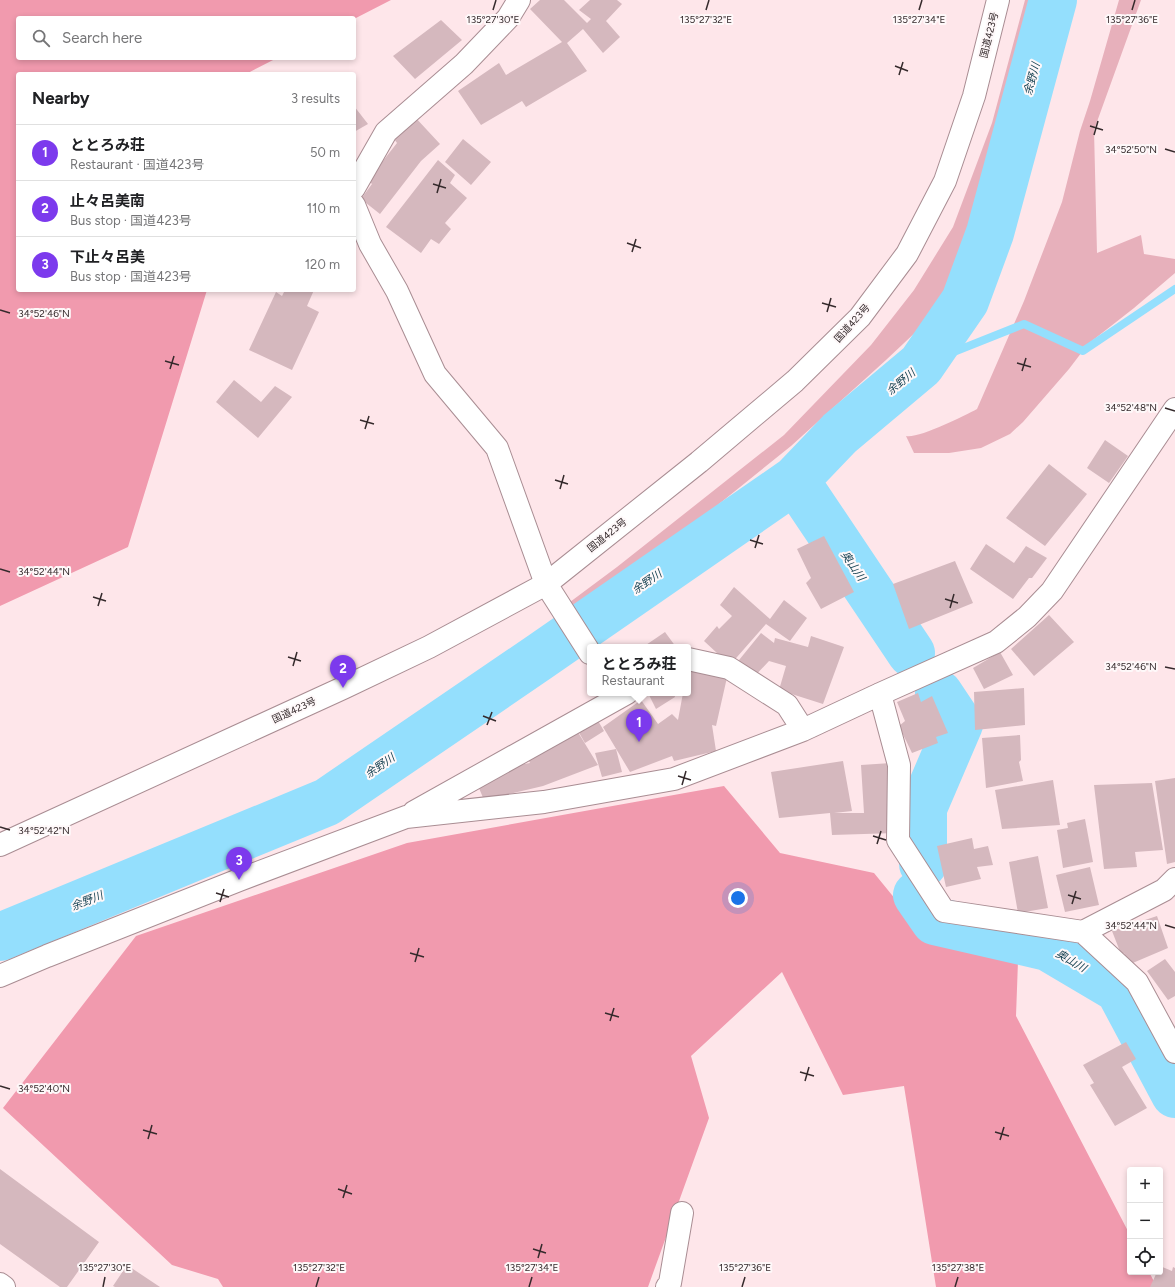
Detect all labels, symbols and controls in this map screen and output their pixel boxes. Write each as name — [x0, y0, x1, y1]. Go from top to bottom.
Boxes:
street label: 国道423号 — [977, 11, 1001, 59]
text: 135°27'30"E — [467, 13, 520, 26]
text: 135°27'32"E — [680, 13, 732, 26]
text: 135°27'34"E — [893, 13, 945, 26]
text: 135°27'36"E — [1106, 13, 1158, 26]
search box — [16, 16, 356, 60]
icon: search — [30, 27, 52, 49]
text: Search here — [62, 29, 142, 47]
water label: 余野川 — [1021, 60, 1043, 97]
text: Nearby — [32, 88, 90, 108]
text: 3 results — [291, 91, 340, 106]
text: ととろみ荘 — [70, 136, 145, 154]
text: 34°52'50"N — [1105, 143, 1157, 156]
text: 1 — [42, 145, 48, 160]
text: 50 m — [310, 145, 340, 160]
text: Restaurant · 国道423号 — [70, 157, 204, 172]
text: 止々呂美南 — [70, 192, 145, 210]
text: 2 — [41, 201, 49, 216]
text: 110 m — [307, 201, 340, 216]
text: Bus stop · 国道423号 — [70, 213, 192, 228]
text: 下止々呂美 — [70, 248, 145, 266]
text: 3 — [41, 257, 49, 272]
text: 120 m — [305, 257, 340, 272]
text: Bus stop · 国道423号 — [70, 269, 192, 284]
street label: 国道423号 — [831, 301, 873, 345]
text: 34°52'46"N — [18, 307, 70, 320]
water label: 余野川 — [884, 366, 919, 398]
text: 34°52'48"N — [1105, 401, 1157, 414]
street label: 国道423号 — [585, 515, 629, 555]
water label: 奥山川 — [838, 549, 868, 584]
text: 34°52'44"N — [18, 565, 70, 578]
water label: 余野川 — [630, 567, 665, 597]
popup — [587, 644, 691, 696]
pin: 2 — [330, 655, 356, 688]
text: ととろみ荘 — [601, 655, 677, 673]
text: 34°52'46"N — [1105, 660, 1157, 673]
text: Restaurant — [601, 673, 665, 688]
street label: 国道423号 — [270, 694, 318, 726]
pin: 1 — [626, 709, 652, 742]
water label: 余野川 — [363, 751, 398, 781]
text: 34°52'42"N — [18, 824, 70, 837]
pin: 3 — [226, 847, 252, 880]
water label: 余野川 — [69, 888, 106, 913]
your location — [728, 888, 748, 908]
text: 34°52'44"N — [1105, 919, 1157, 932]
water label: 奥山川 — [1053, 947, 1089, 975]
text: 34°52'40"N — [18, 1082, 70, 1095]
map controls — [1127, 1167, 1163, 1275]
button: + — [1127, 1167, 1163, 1203]
button: − — [1127, 1203, 1163, 1239]
button: locate — [1127, 1239, 1163, 1275]
text: 135°27'30"E — [79, 1261, 132, 1274]
text: 135°27'32"E — [293, 1261, 345, 1274]
text: 135°27'34"E — [506, 1261, 558, 1274]
text: 135°27'36"E — [719, 1261, 771, 1274]
text: 135°27'38"E — [932, 1261, 984, 1274]

